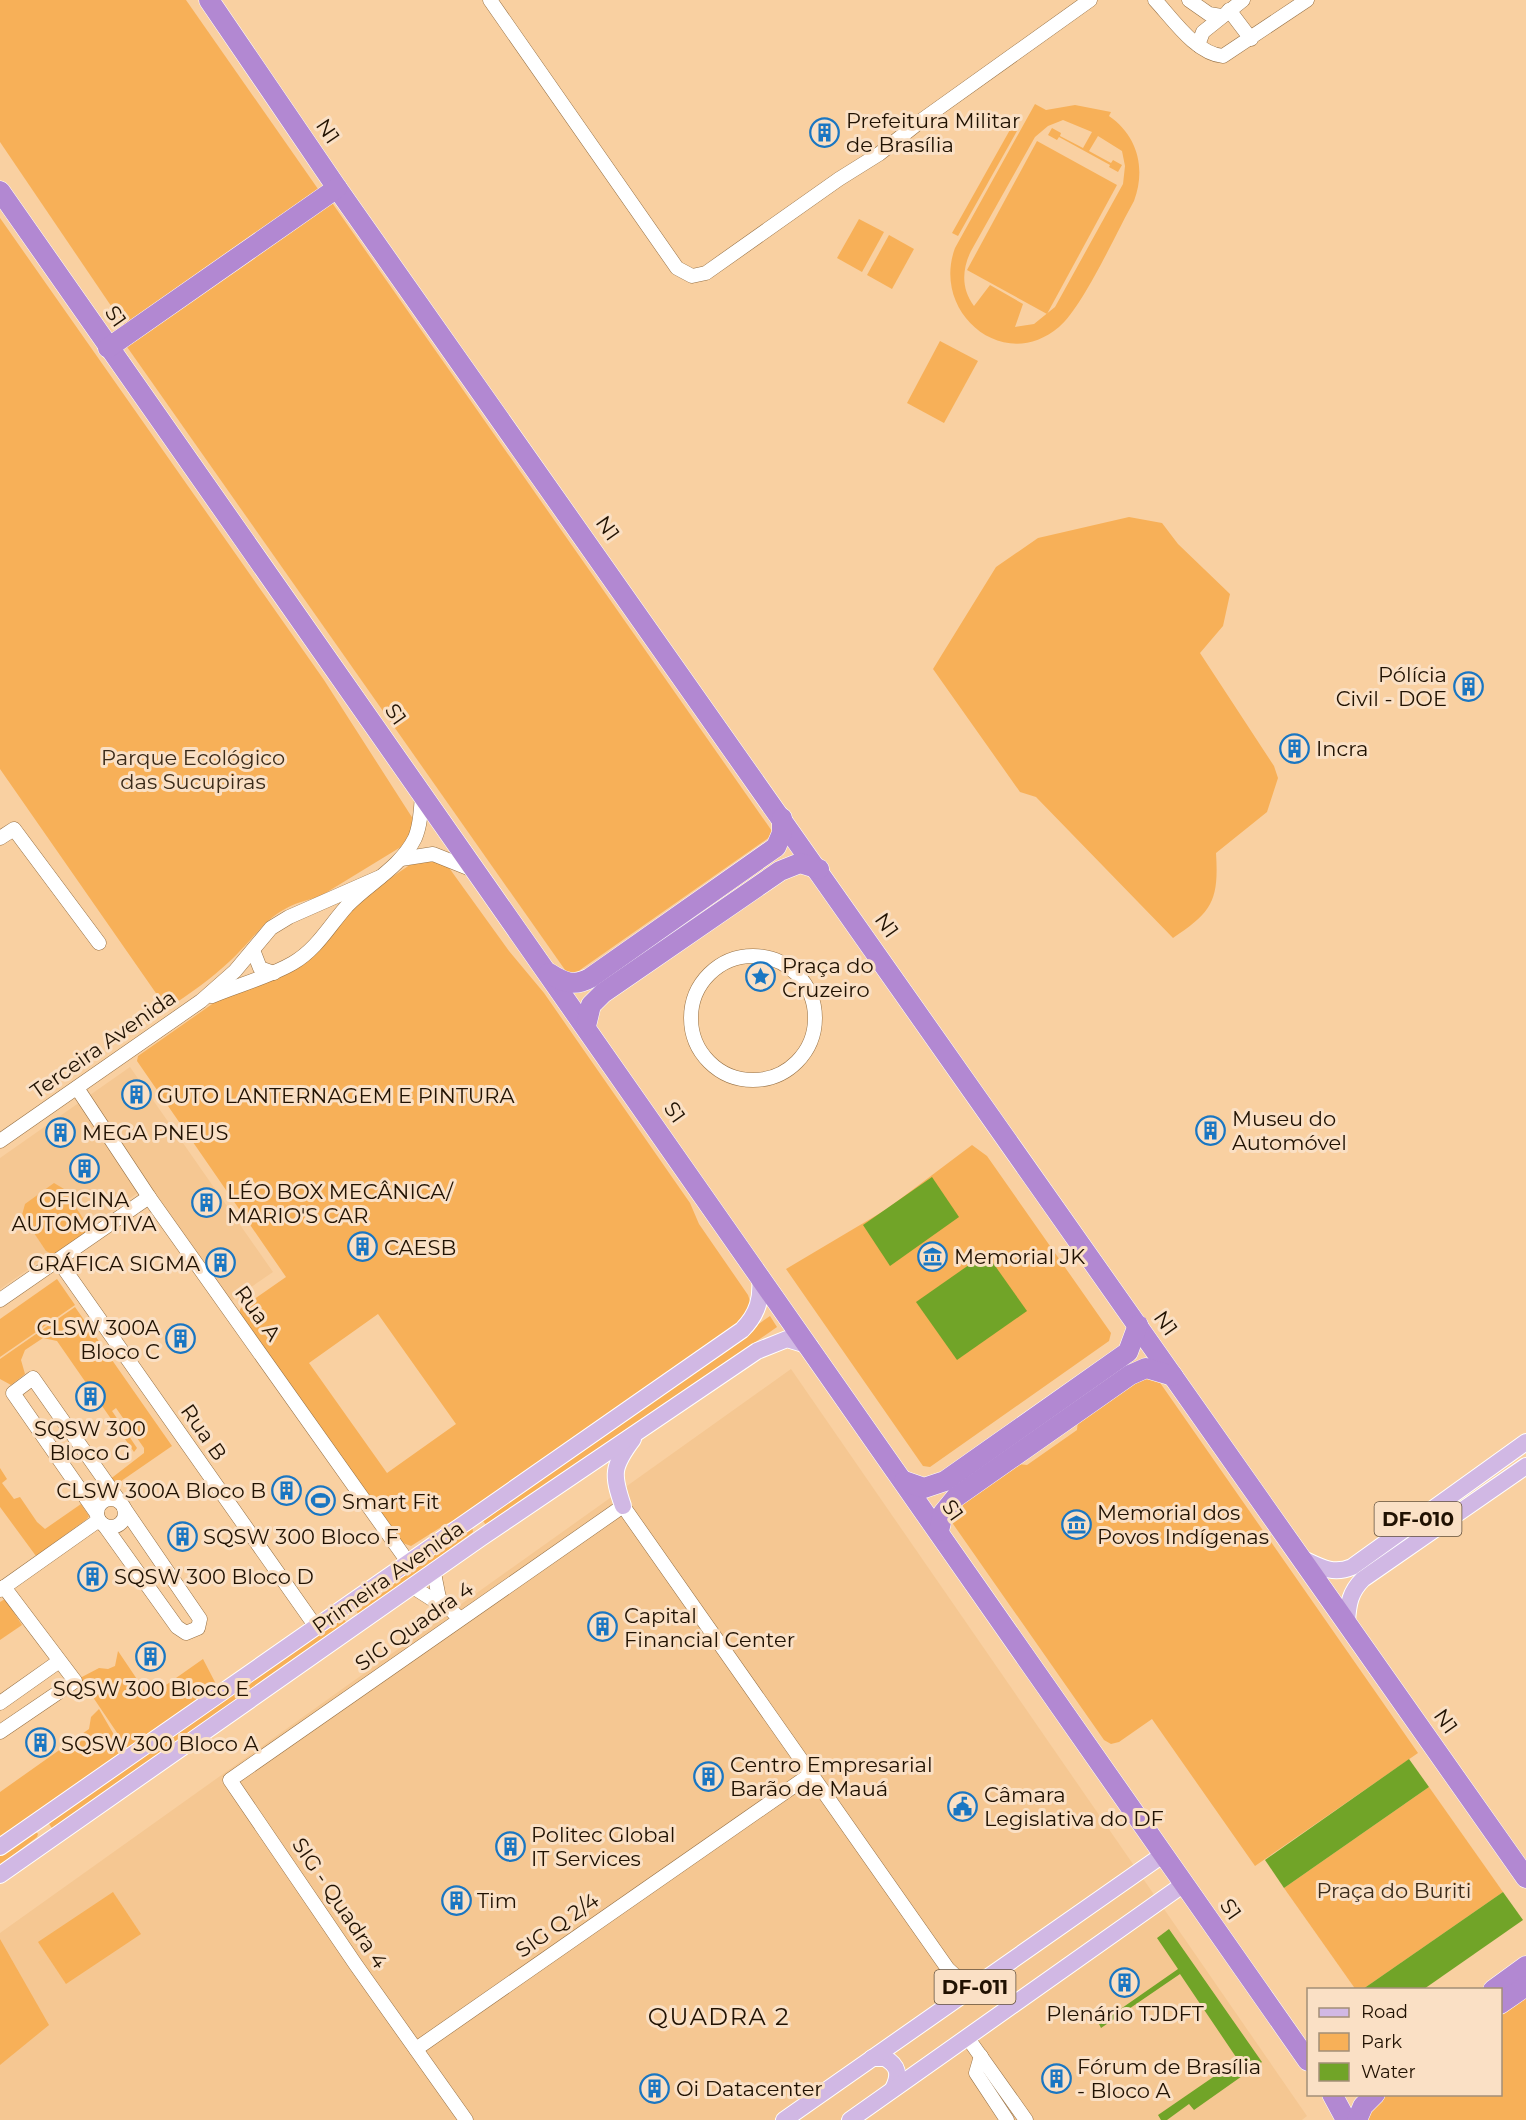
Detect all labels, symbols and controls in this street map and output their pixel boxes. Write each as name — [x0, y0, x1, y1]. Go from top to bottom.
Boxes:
place label: Prefeitura Militar de Brasília — [846, 108, 1020, 157]
street label: N1 — [311, 114, 345, 148]
building icon: Prefeitura Militar de Brasília — [809, 116, 841, 148]
street label: S1 — [100, 301, 132, 331]
street label: N1 — [591, 511, 625, 545]
place label: Pólícia Civil - DOE — [1336, 662, 1447, 711]
building icon: Pólícia Civil - DOE — [1452, 670, 1484, 702]
street label: S1 — [380, 699, 412, 729]
building icon: Incra — [1279, 732, 1311, 764]
place label: Incra — [1316, 736, 1368, 761]
park label: Parque Ecológico das Sucupiras — [101, 745, 285, 794]
street label: N1 — [870, 908, 904, 942]
place label: Praça do Cruzeiro — [782, 953, 874, 1002]
place icon: Praça do Cruzeiro — [745, 961, 777, 993]
street label: Terceira Avenida — [25, 984, 181, 1104]
building icon: GUTO LANTERNAGEM E PINTURA — [120, 1079, 152, 1111]
place label: GUTO LANTERNAGEM E PINTURA — [157, 1083, 515, 1108]
street label: S1 — [659, 1097, 691, 1127]
place label: Museu do Automóvel — [1232, 1106, 1347, 1155]
building icon: Museu do Automóvel — [1195, 1114, 1227, 1146]
building icon: MEGA PNEUS — [45, 1116, 77, 1148]
place label: MEGA PNEUS — [82, 1120, 228, 1145]
building icon: OFICINA AUTOMOTIVA — [68, 1152, 100, 1184]
place label: LÉO BOX MECÂNICA/ MARIO'S CAR — [227, 1179, 454, 1228]
place label: OFICINA AUTOMOTIVA — [11, 1187, 157, 1236]
building icon: LÉO BOX MECÂNICA/ MARIO'S CAR — [190, 1187, 222, 1219]
building icon: CAESB — [347, 1231, 379, 1263]
place label: CAESB — [384, 1235, 456, 1260]
museum icon: Memorial JK — [917, 1240, 949, 1272]
place label: Memorial JK — [954, 1244, 1085, 1269]
building icon: GRÁFICA SIGMA — [205, 1247, 237, 1279]
place label: GRÁFICA SIGMA — [28, 1251, 201, 1276]
street label: Rua A — [230, 1280, 287, 1346]
street label: N1 — [1149, 1306, 1183, 1340]
place label: CLSW 300A Bloco C — [37, 1315, 161, 1364]
building icon: CLSW 300A Bloco C — [165, 1323, 197, 1355]
building icon: SQSW 300 Bloco G — [74, 1381, 106, 1413]
street label: Rua B — [176, 1399, 232, 1465]
place label: SQSW 300 Bloco G — [34, 1416, 146, 1465]
building icon: CLSW 300A Bloco B — [271, 1474, 303, 1506]
place label: CLSW 300A Bloco B — [56, 1478, 266, 1503]
sports icon: Smart Fit — [305, 1485, 337, 1517]
place label: Smart Fit — [342, 1489, 440, 1514]
street label: S1 — [937, 1495, 969, 1525]
place label: Memorial dos Povos Indígenas — [1097, 1500, 1269, 1549]
road number: DF-010 — [1374, 1502, 1462, 1536]
museum icon: Memorial dos Povos Indígenas — [1060, 1508, 1092, 1540]
street label: Primeira Avenida — [307, 1515, 469, 1639]
building icon: SQSW 300 Bloco F — [166, 1520, 198, 1552]
place label: SQSW 300 Bloco F — [203, 1524, 399, 1549]
building icon: SQSW 300 Bloco D — [77, 1560, 109, 1592]
place label: SQSW 300 Bloco D — [114, 1564, 314, 1589]
street label: SIG Quadra 4 — [350, 1576, 478, 1676]
place label: Capital Financial Center — [624, 1603, 795, 1652]
building icon: Capital Financial Center — [587, 1611, 619, 1643]
building icon: SQSW 300 Bloco E — [135, 1641, 167, 1673]
place label: SQSW 300 Bloco E — [53, 1676, 249, 1701]
street label: N1 — [1429, 1704, 1463, 1738]
building icon: SQSW 300 Bloco A — [24, 1727, 56, 1759]
place label: SQSW 300 Bloco A — [61, 1731, 259, 1756]
place label: Centro Empresarial Barão de Mauá — [730, 1752, 933, 1801]
building icon: Centro Empresarial Barão de Mauá — [693, 1760, 725, 1792]
place label: Câmara Legislativa do DF — [984, 1782, 1164, 1831]
public building icon: Câmara Legislativa do DF — [947, 1790, 979, 1822]
place label: Politec Global IT Services — [531, 1822, 675, 1871]
building icon: Politec Global IT Services — [494, 1830, 526, 1862]
street label: SIG - Quadra 4 — [287, 1833, 393, 1973]
park label: Praça do Buriti — [1316, 1878, 1472, 1903]
building icon: Tim — [440, 1884, 472, 1916]
street label: SIG Q 2/4 — [511, 1887, 603, 1963]
place label: Tim — [477, 1888, 517, 1913]
street label: S1 — [1215, 1894, 1247, 1924]
building icon: Plenário TJDFT — [1109, 1966, 1141, 1998]
road number: DF-011 — [934, 1970, 1016, 2004]
legend — [1307, 1988, 1502, 2096]
place label: Plenário TJDFT — [1046, 2001, 1204, 2026]
text: Road — [1361, 2001, 1408, 2023]
district label: QUADRA 2 — [648, 2002, 790, 2031]
text: Park — [1361, 2031, 1402, 2053]
place label: Fórum de Brasília - Bloco A — [1077, 2054, 1261, 2103]
text: Water — [1361, 2061, 1416, 2083]
building icon: Fórum de Brasília - Bloco A — [1040, 2062, 1072, 2094]
building icon: Oi Datacenter — [639, 2072, 671, 2104]
place label: Oi Datacenter — [676, 2076, 823, 2101]

